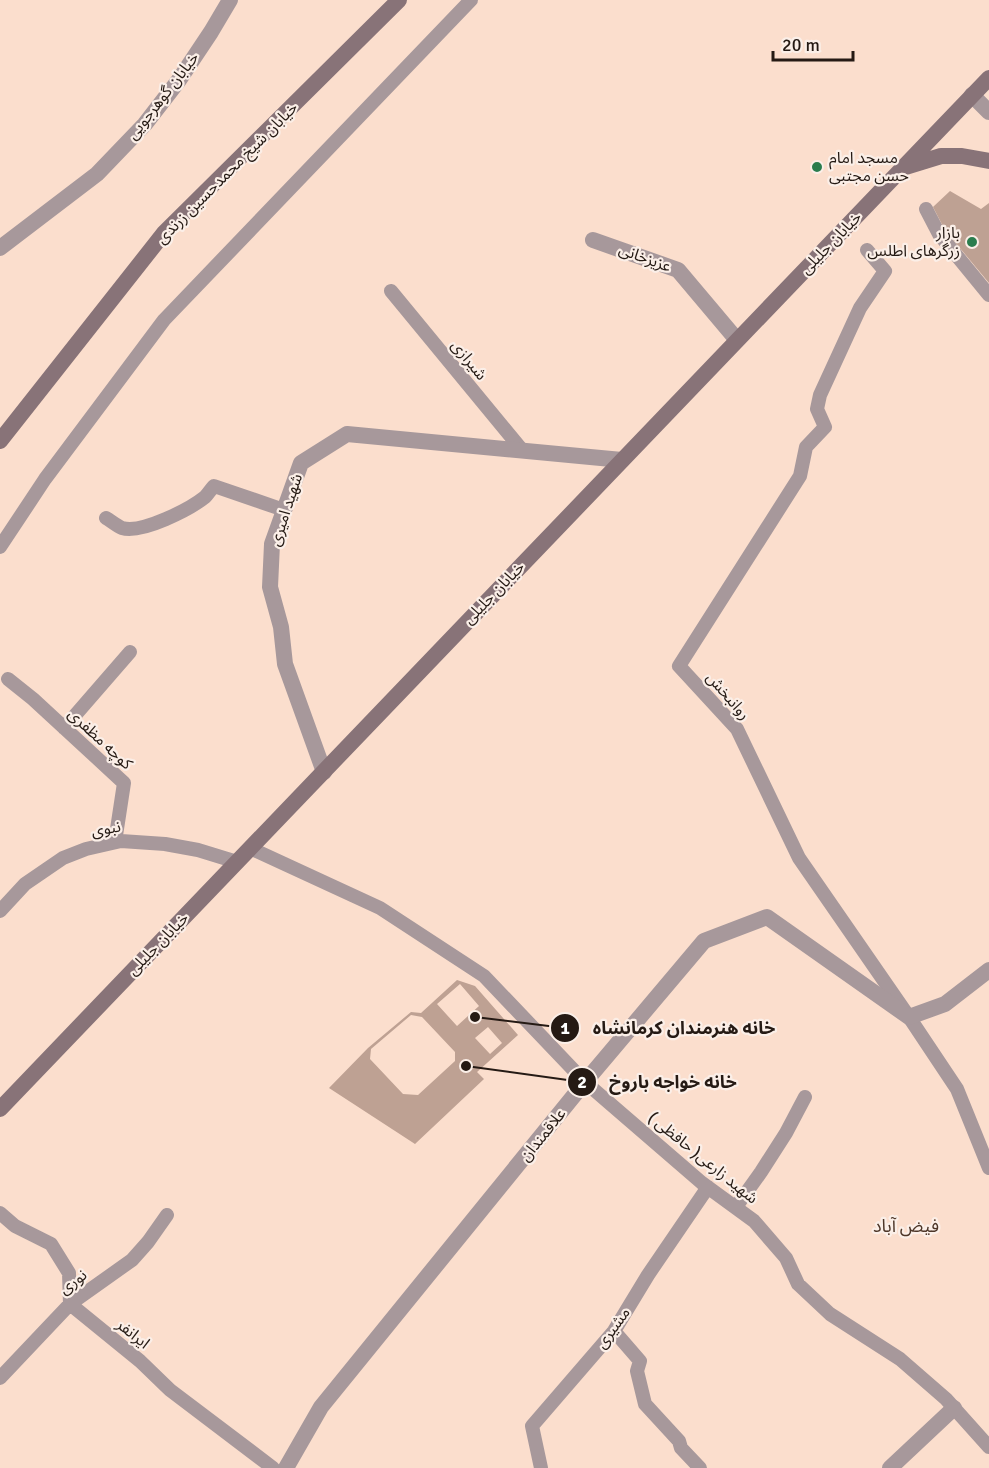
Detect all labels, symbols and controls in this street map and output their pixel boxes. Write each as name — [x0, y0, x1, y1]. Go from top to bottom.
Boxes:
scale bar — [773, 24, 852, 62]
text: 20 m — [782, 34, 820, 56]
street label: خیابان گوهرجویی — [122, 48, 204, 144]
street label: خیابان شیخ محمدحسین زرندی — [152, 98, 304, 250]
place label: مسجد امام حسن مجتبی — [829, 148, 909, 186]
marker: مسجد امام حسن مجتبی — [810, 160, 824, 174]
street label: خیابان جلیلی — [796, 207, 866, 279]
place label: بازار زرگرهای اطلس — [867, 223, 960, 261]
marker: بازار زرگرهای اطلس — [965, 235, 979, 249]
street label: عزیزخانی — [616, 239, 674, 277]
street label: شیرازی — [447, 336, 491, 384]
street label: شهید امیری — [265, 471, 307, 549]
street label: خیابان جلیلی — [459, 557, 529, 629]
street label: روانبخش — [702, 668, 754, 724]
street label: کوچه مظفری — [64, 704, 137, 774]
street label: نبوی — [90, 817, 122, 841]
street label: خیابان جلیلی — [123, 908, 193, 980]
callout: خانه هنرمندان کرمانشاه — [550, 1010, 787, 1046]
text: 1 — [560, 1017, 570, 1039]
text: خانه هنرمندان کرمانشاه — [593, 1017, 775, 1039]
callout: خانه خواجه باروخ — [567, 1064, 749, 1100]
text: 2 — [577, 1071, 587, 1093]
text: خانه خواجه باروخ — [609, 1071, 737, 1095]
street label: علاقمندان — [515, 1104, 571, 1166]
street label: شهید زارعی( حافظی ) — [644, 1108, 762, 1208]
district label: فیض آباد — [873, 1215, 939, 1237]
street label: نوری — [55, 1265, 91, 1299]
street label: مشیری — [591, 1303, 635, 1353]
street label: ایرانفر — [112, 1314, 154, 1353]

